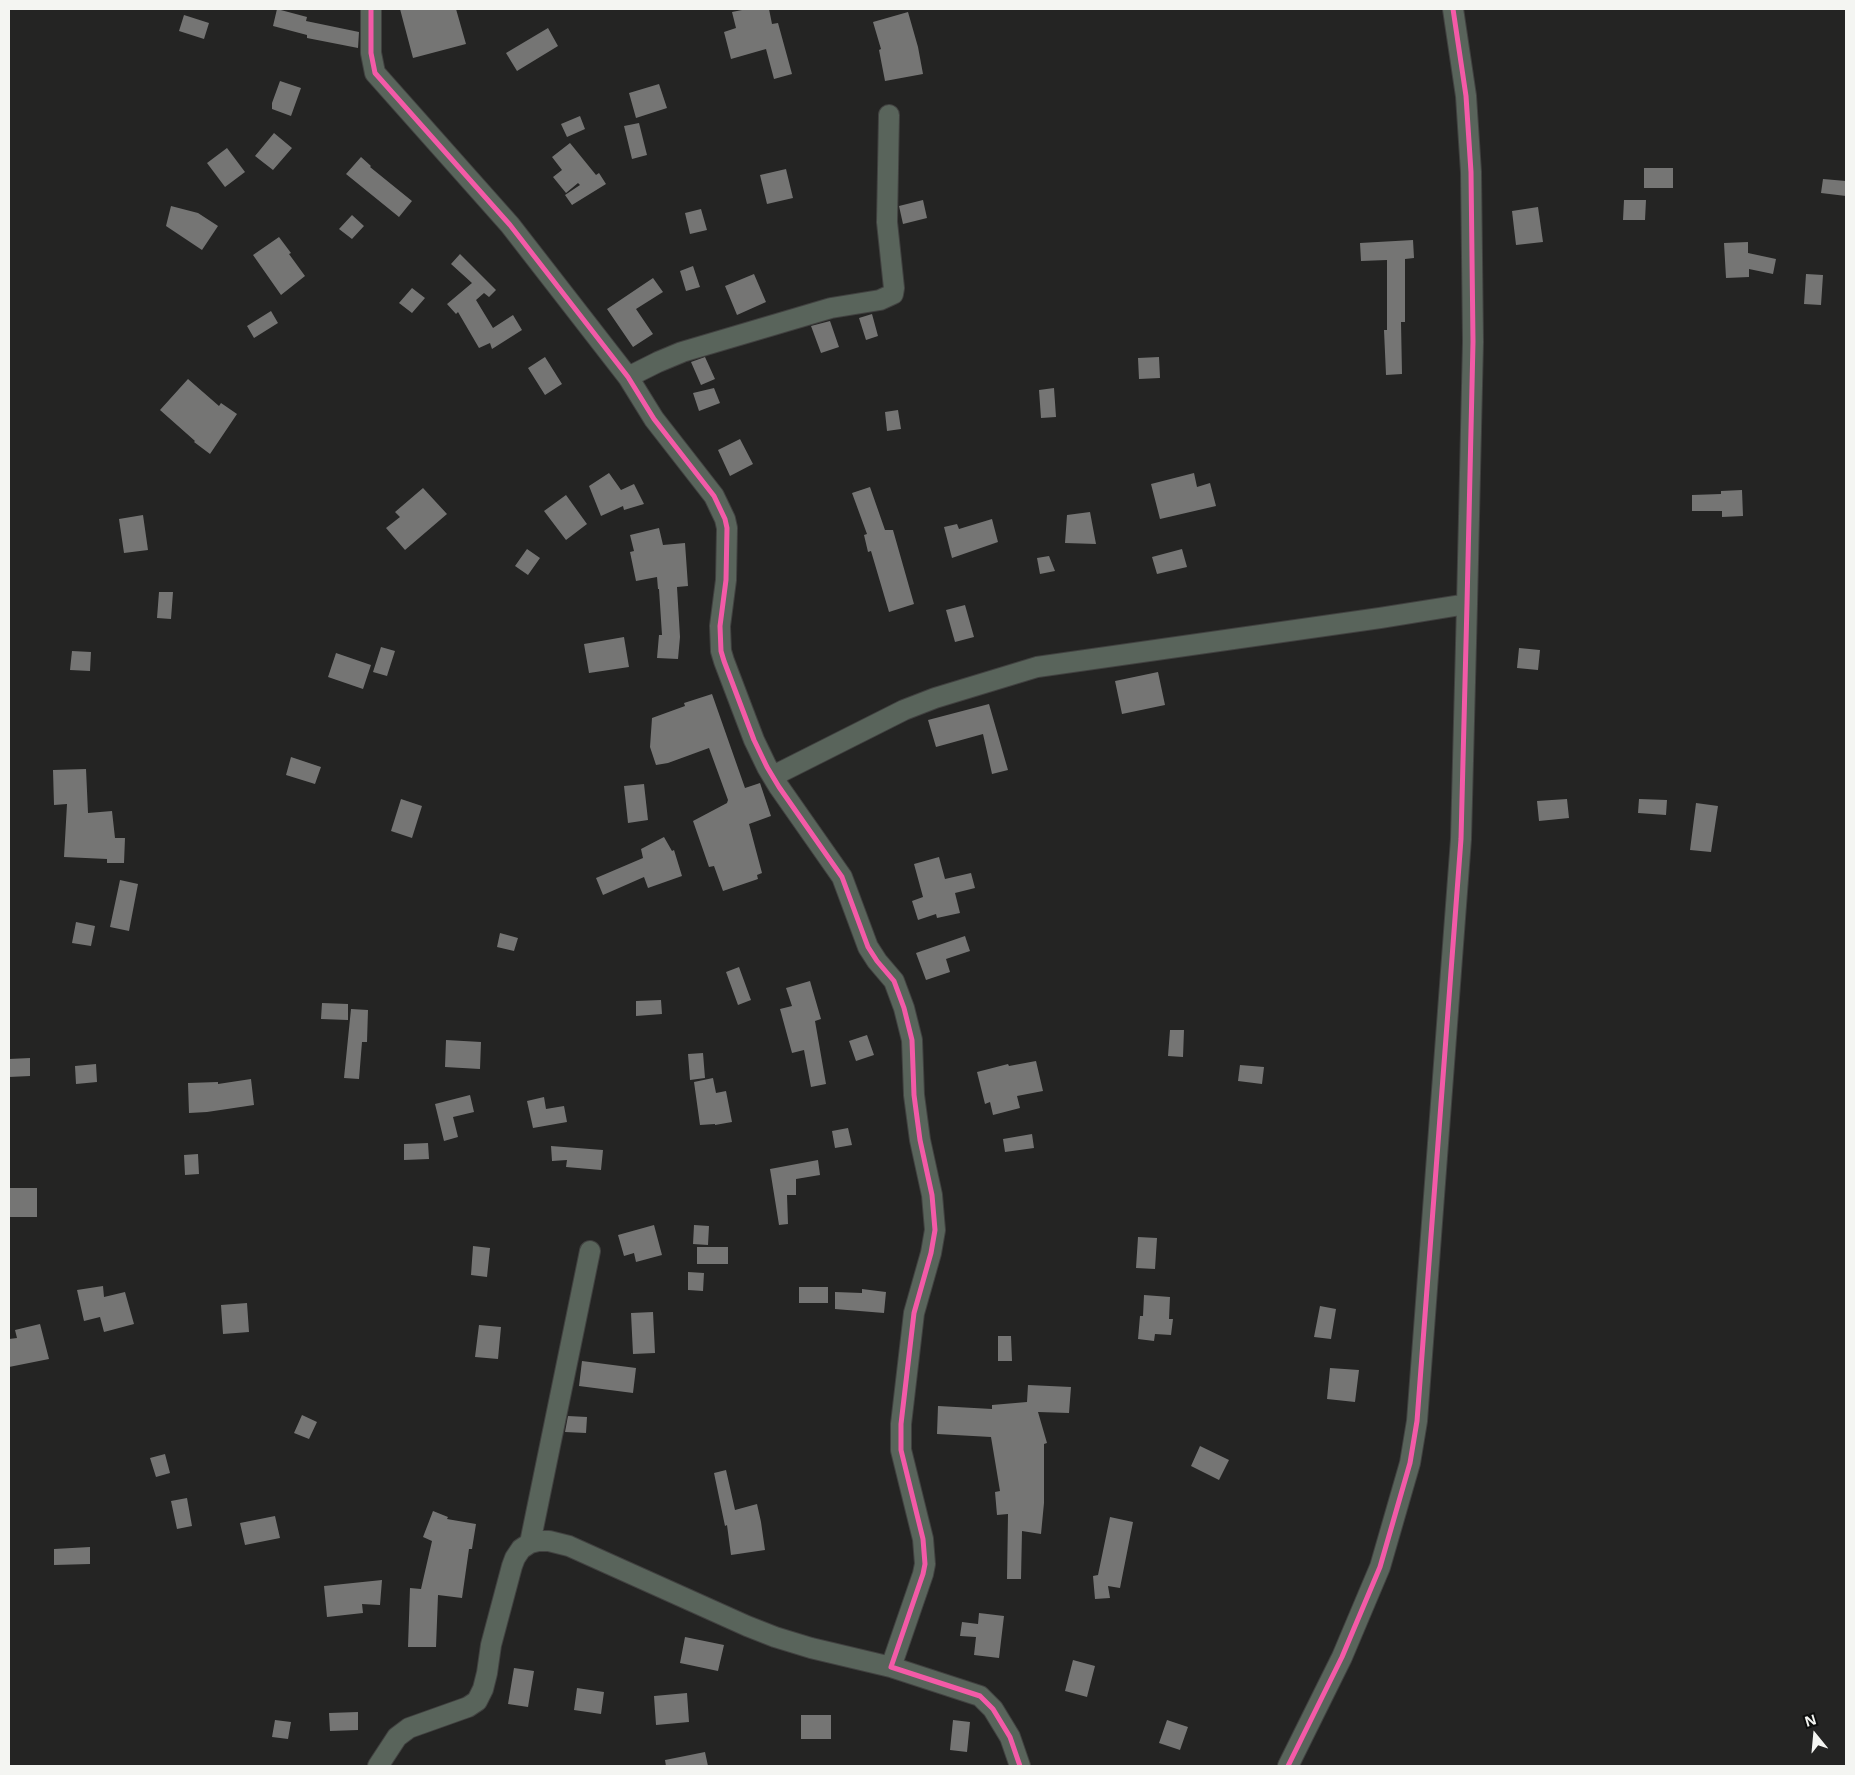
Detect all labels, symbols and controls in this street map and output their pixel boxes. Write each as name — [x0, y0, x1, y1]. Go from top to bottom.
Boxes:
text: N — [1802, 1709, 1819, 1731]
north arrow — [1790, 1710, 1840, 1760]

